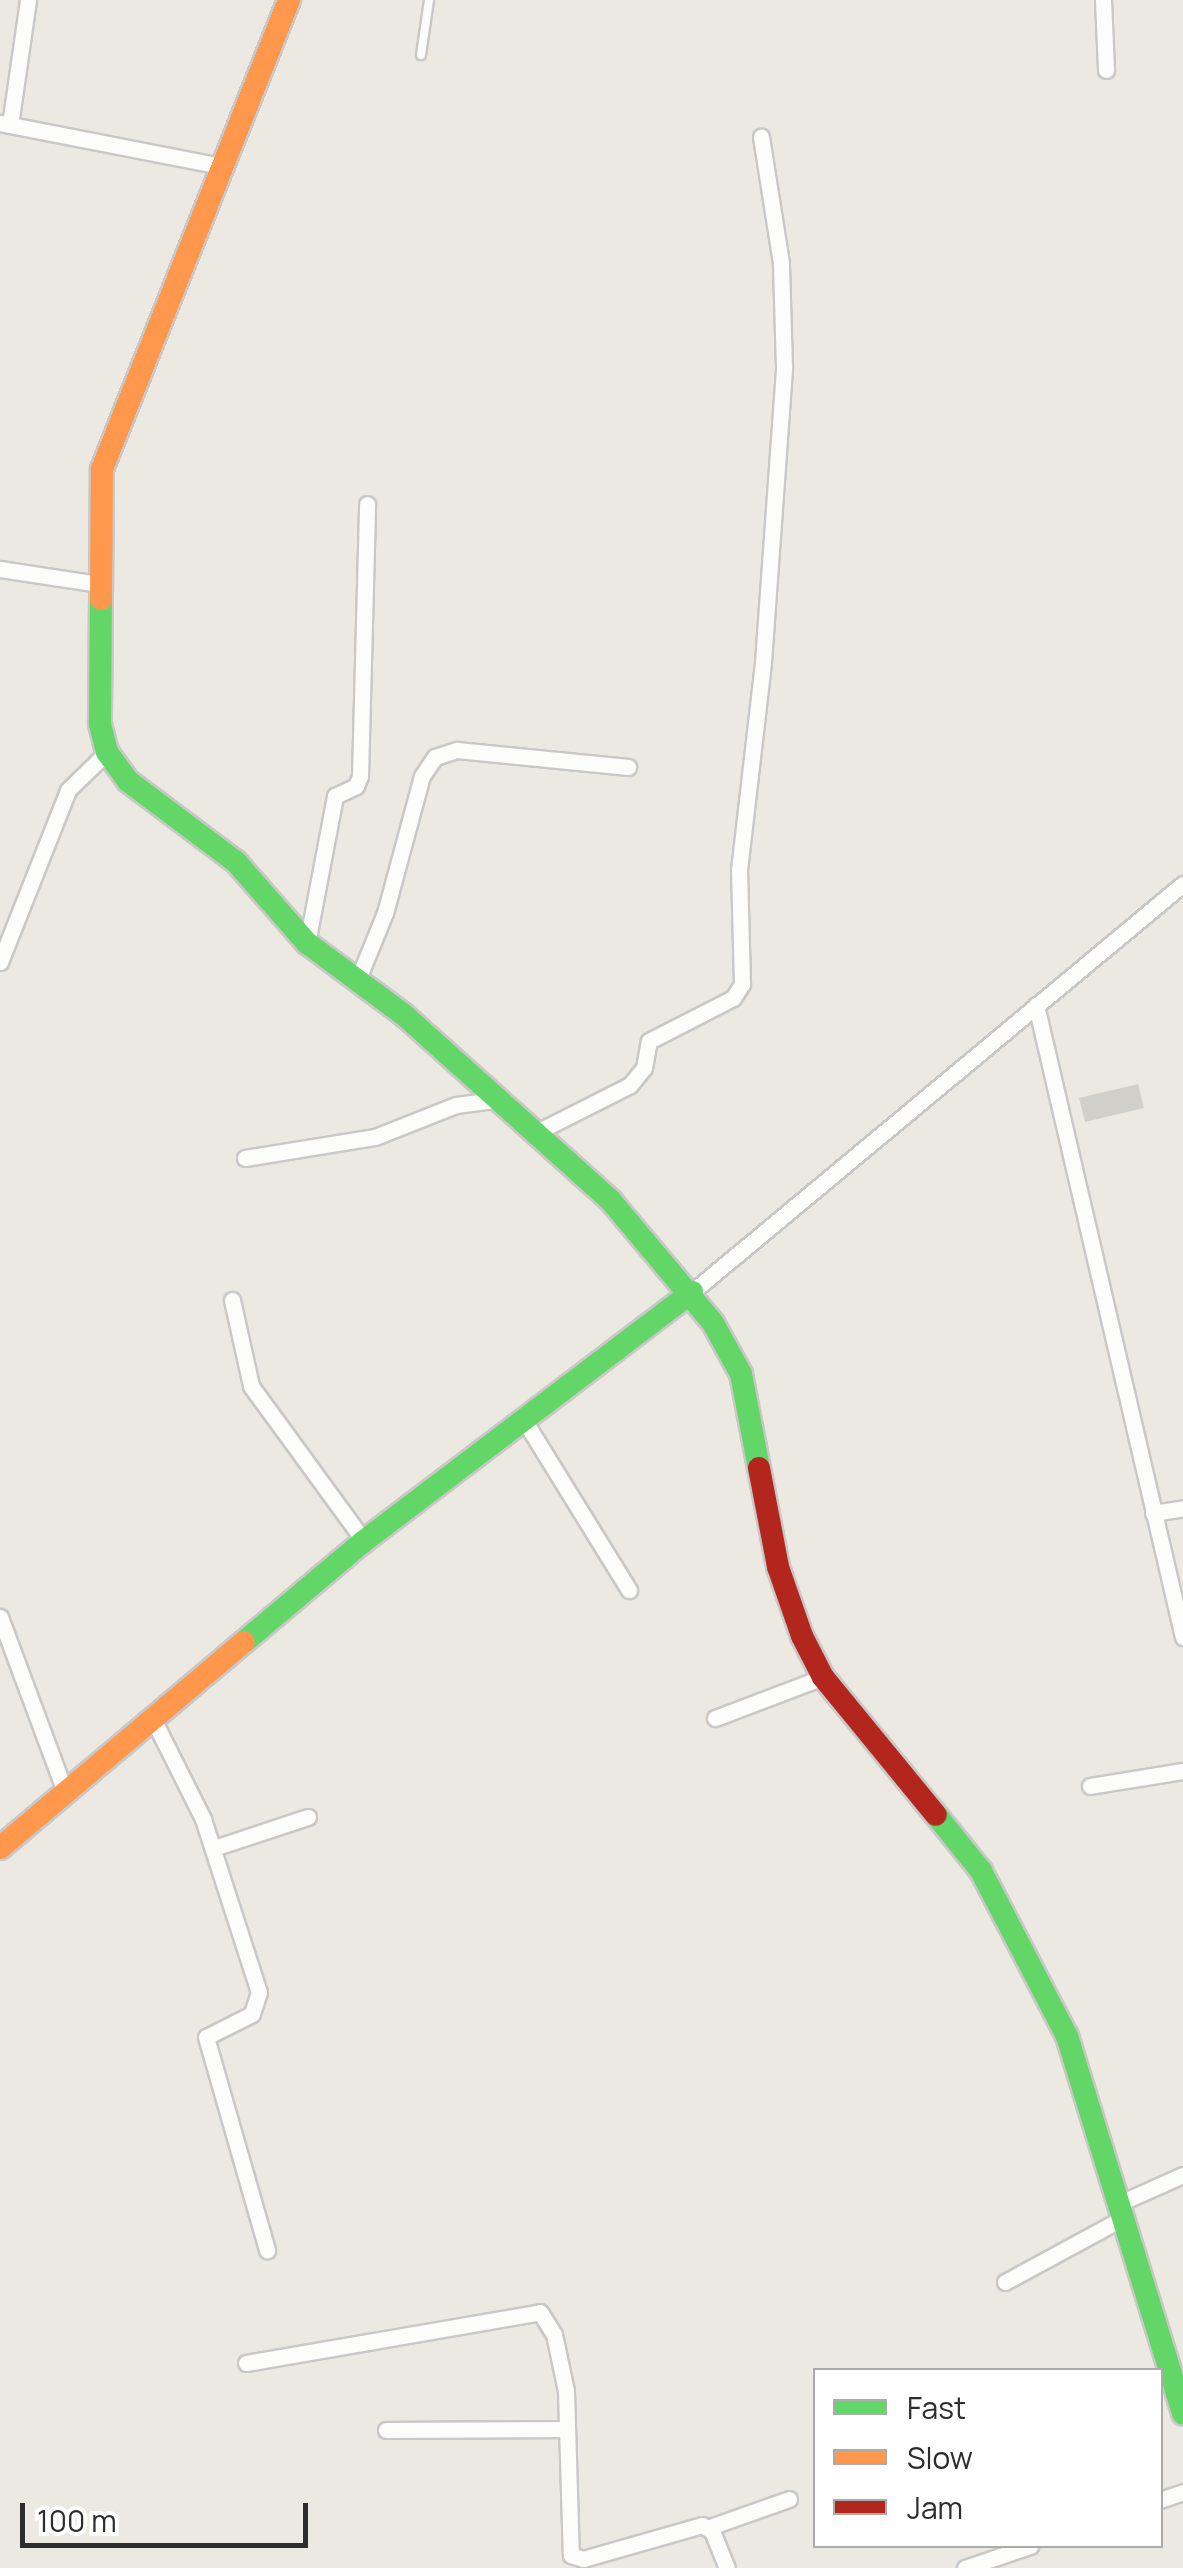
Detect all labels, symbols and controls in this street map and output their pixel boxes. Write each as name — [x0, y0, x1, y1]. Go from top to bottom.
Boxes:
legend — [813, 2368, 1163, 2548]
text: Fast — [907, 2387, 966, 2428]
text: Slow — [907, 2437, 973, 2478]
scale bar — [25, 2483, 312, 2545]
text: Jam — [907, 2487, 963, 2528]
text: 100 m — [37, 2500, 117, 2541]

